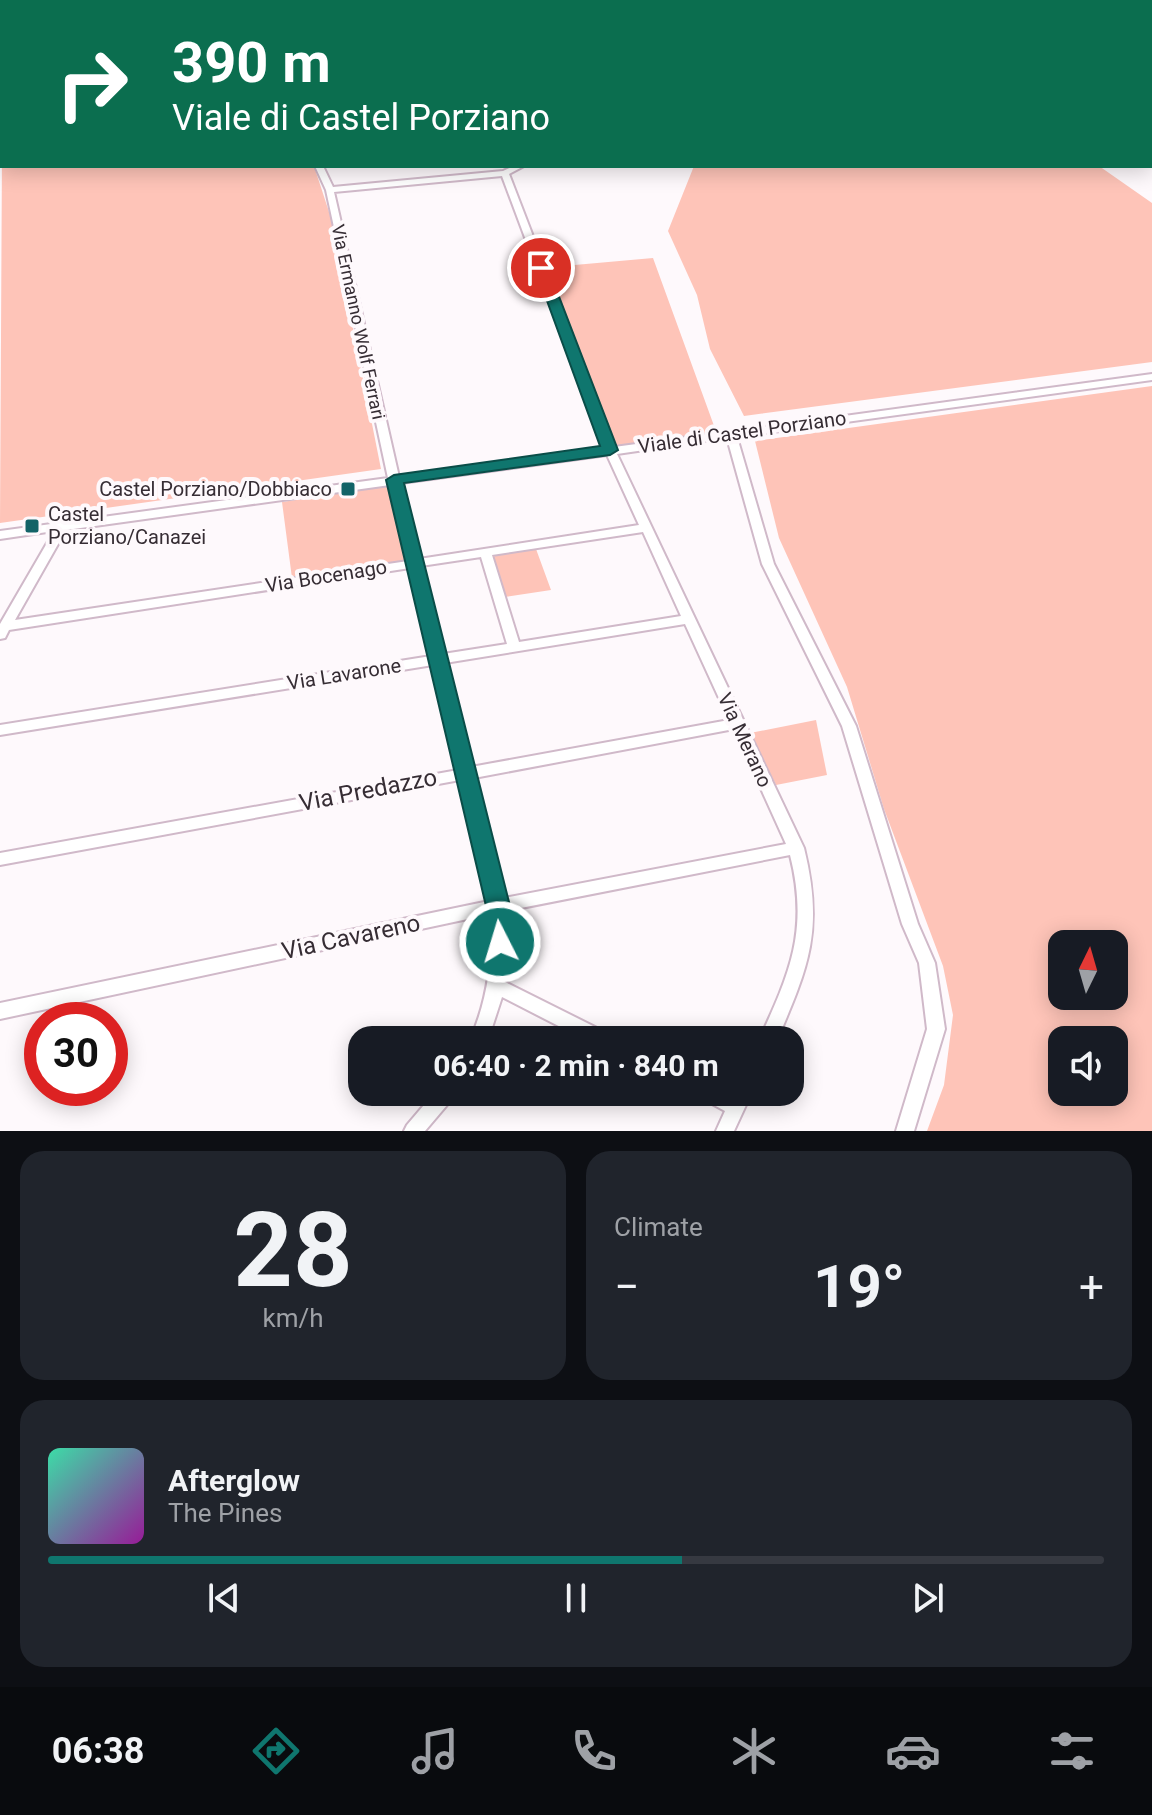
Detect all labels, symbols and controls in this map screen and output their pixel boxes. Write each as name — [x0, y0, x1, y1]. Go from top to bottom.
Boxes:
text: 390 m — [172, 30, 331, 96]
icon: right — [40, 32, 144, 136]
text: Viale di Castel Porziano — [172, 97, 550, 139]
street label: Via Ermanno Wolf Ferrari — [328, 222, 389, 421]
pin — [507, 234, 575, 302]
icon: arrive — [519, 246, 563, 290]
street label: Viale di Castel Porziano — [636, 406, 848, 458]
place label: Castel Porziano/Dobbiaco — [99, 477, 332, 501]
marker: Castel Porziano/Dobbiaco — [339, 480, 357, 498]
place label: Castel Porziano/Canazei — [48, 502, 206, 549]
marker: Castel Porziano/Canazei — [23, 517, 41, 535]
street label: Via Bocenago — [263, 555, 389, 597]
street label: Via Lavarone — [285, 653, 403, 695]
street label: Via Merano — [713, 689, 777, 791]
street label: Via Predazzo — [297, 763, 439, 817]
position arrow — [458, 900, 542, 984]
street label: Via Cavareno — [279, 909, 423, 965]
north arrow — [1048, 930, 1128, 1010]
map controls — [1048, 930, 1128, 1106]
speed limit sign: 30 — [24, 1002, 128, 1106]
button: sound — [1048, 1026, 1128, 1106]
text: 06:40 · 2 min · 840 m — [433, 1048, 719, 1083]
text: 28 — [233, 1190, 353, 1311]
text: Climate — [614, 1212, 703, 1242]
text: 19° — [813, 1251, 905, 1322]
text: − — [614, 1261, 639, 1313]
text: + — [1079, 1261, 1104, 1313]
text: km/h — [262, 1303, 324, 1333]
text: Afterglow — [168, 1463, 300, 1498]
text: The Pines — [168, 1498, 282, 1528]
icon: previous — [202, 1576, 246, 1620]
icon: pause — [554, 1576, 598, 1620]
icon: next — [906, 1576, 950, 1620]
icon: directions — [248, 1723, 304, 1779]
icon: music — [407, 1723, 463, 1779]
icon: phone — [566, 1723, 622, 1779]
icon: climate — [726, 1723, 782, 1779]
icon: car — [885, 1723, 941, 1779]
icon: filters — [1044, 1723, 1100, 1779]
text: 06:38 — [52, 1730, 144, 1772]

